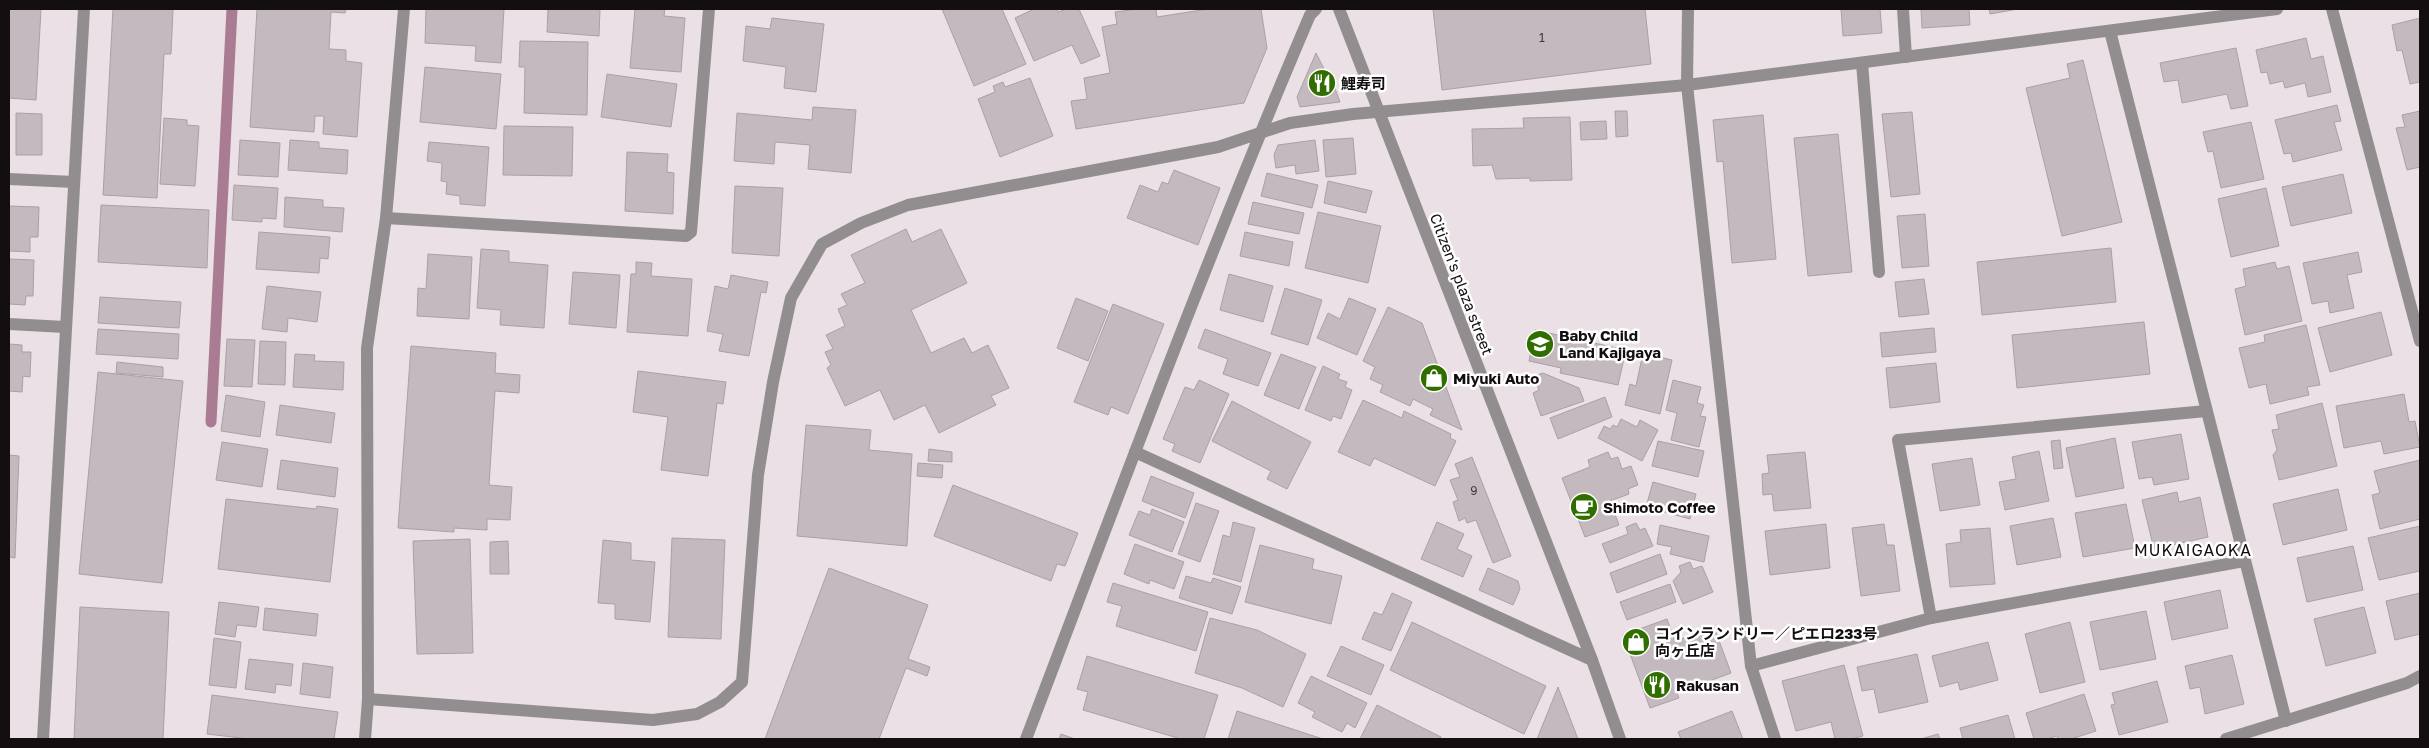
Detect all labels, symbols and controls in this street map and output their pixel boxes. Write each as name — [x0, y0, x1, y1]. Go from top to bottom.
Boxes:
house number: 1 — [1539, 30, 1545, 45]
restaurant icon: 鯉寿司 — [1307, 68, 1337, 98]
place label: 鯉寿司 — [1341, 74, 1386, 92]
street label: Citizen's plaza street — [1427, 211, 1497, 357]
place label: Baby Child Land Kajigaya — [1559, 326, 1661, 361]
school or university icon: Baby Child Land Kajigaya — [1525, 329, 1555, 359]
shop icon: Miyuki Auto — [1419, 363, 1449, 393]
place label: Miyuki Auto — [1453, 369, 1539, 387]
house number: 9 — [1470, 483, 1478, 498]
cafe icon: Shimoto Coffee — [1569, 492, 1599, 522]
place label: Shimoto Coffee — [1603, 498, 1716, 516]
district label: MUKAIGAOKA — [2134, 540, 2252, 560]
place label: コインランドリー／ピエロ233号 向ヶ丘店 — [1655, 624, 1877, 659]
shop icon: コインランドリー／ピエロ233号 向ヶ丘店 — [1621, 627, 1651, 657]
restaurant icon: Rakusan — [1642, 670, 1672, 700]
place label: Rakusan — [1676, 676, 1739, 694]

